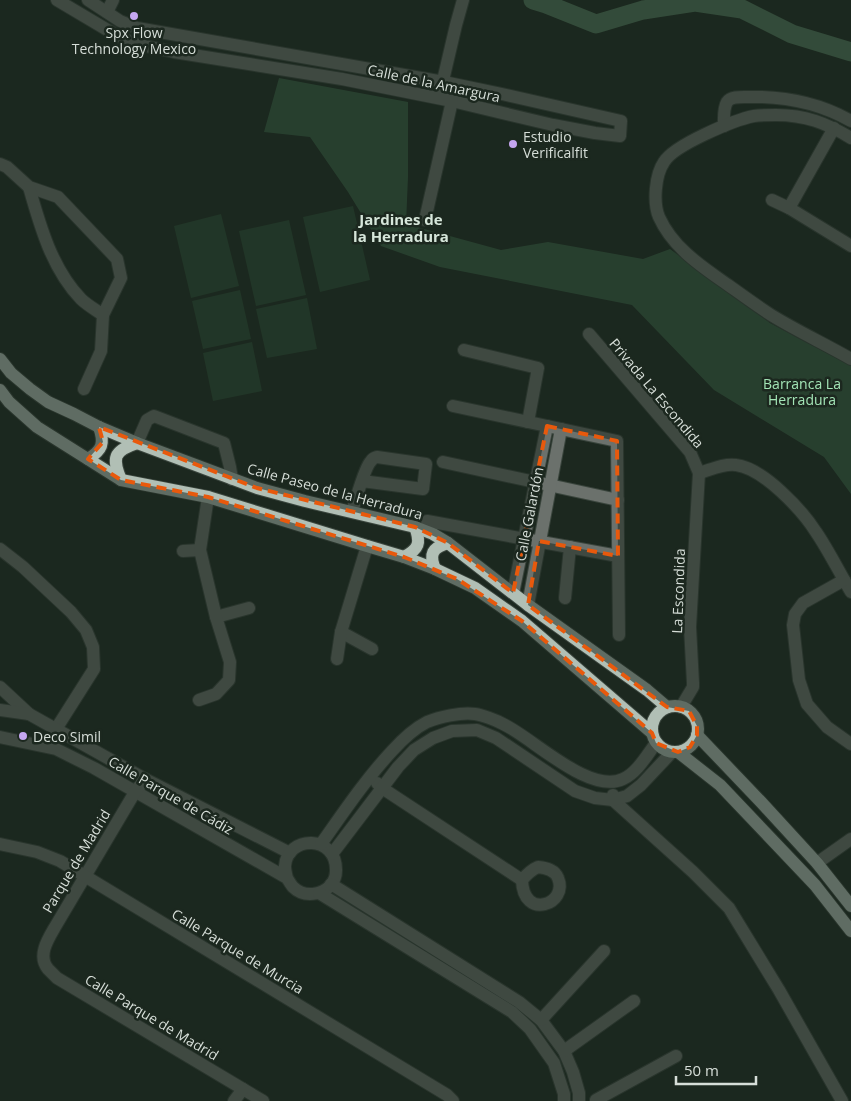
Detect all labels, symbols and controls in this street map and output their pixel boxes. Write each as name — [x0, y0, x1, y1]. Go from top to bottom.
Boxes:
marker: Spx Flow Technology Mexico — [128, 10, 140, 22]
place label: Spx Flow Technology Mexico — [72, 23, 196, 58]
street label: Calle de la Amargura — [366, 60, 502, 106]
place label: Estudio Verificalfit — [523, 127, 588, 162]
marker: Estudio Verificalfit — [507, 138, 519, 150]
district label: Jardines de la Herradura — [353, 209, 449, 246]
street label: Privada La Escondida — [605, 334, 709, 452]
park label: Barranca La Herradura — [763, 374, 841, 409]
street label: Calle Paseo de la Herradura — [245, 458, 425, 524]
street label: Calle Galardón — [511, 465, 547, 563]
street label: La Escondida — [667, 548, 689, 634]
place label: Deco Simil — [33, 727, 101, 746]
marker: Deco Simil — [17, 730, 29, 742]
street label: Calle Parque de Cádiz — [105, 752, 237, 839]
street label: Parque de Madrid — [38, 806, 114, 916]
street label: Calle Parque de Murcia — [169, 904, 307, 998]
street label: Calle Parque de Madrid — [82, 970, 222, 1064]
scale bar — [676, 1054, 756, 1086]
text: 50 m — [684, 1060, 719, 1080]

